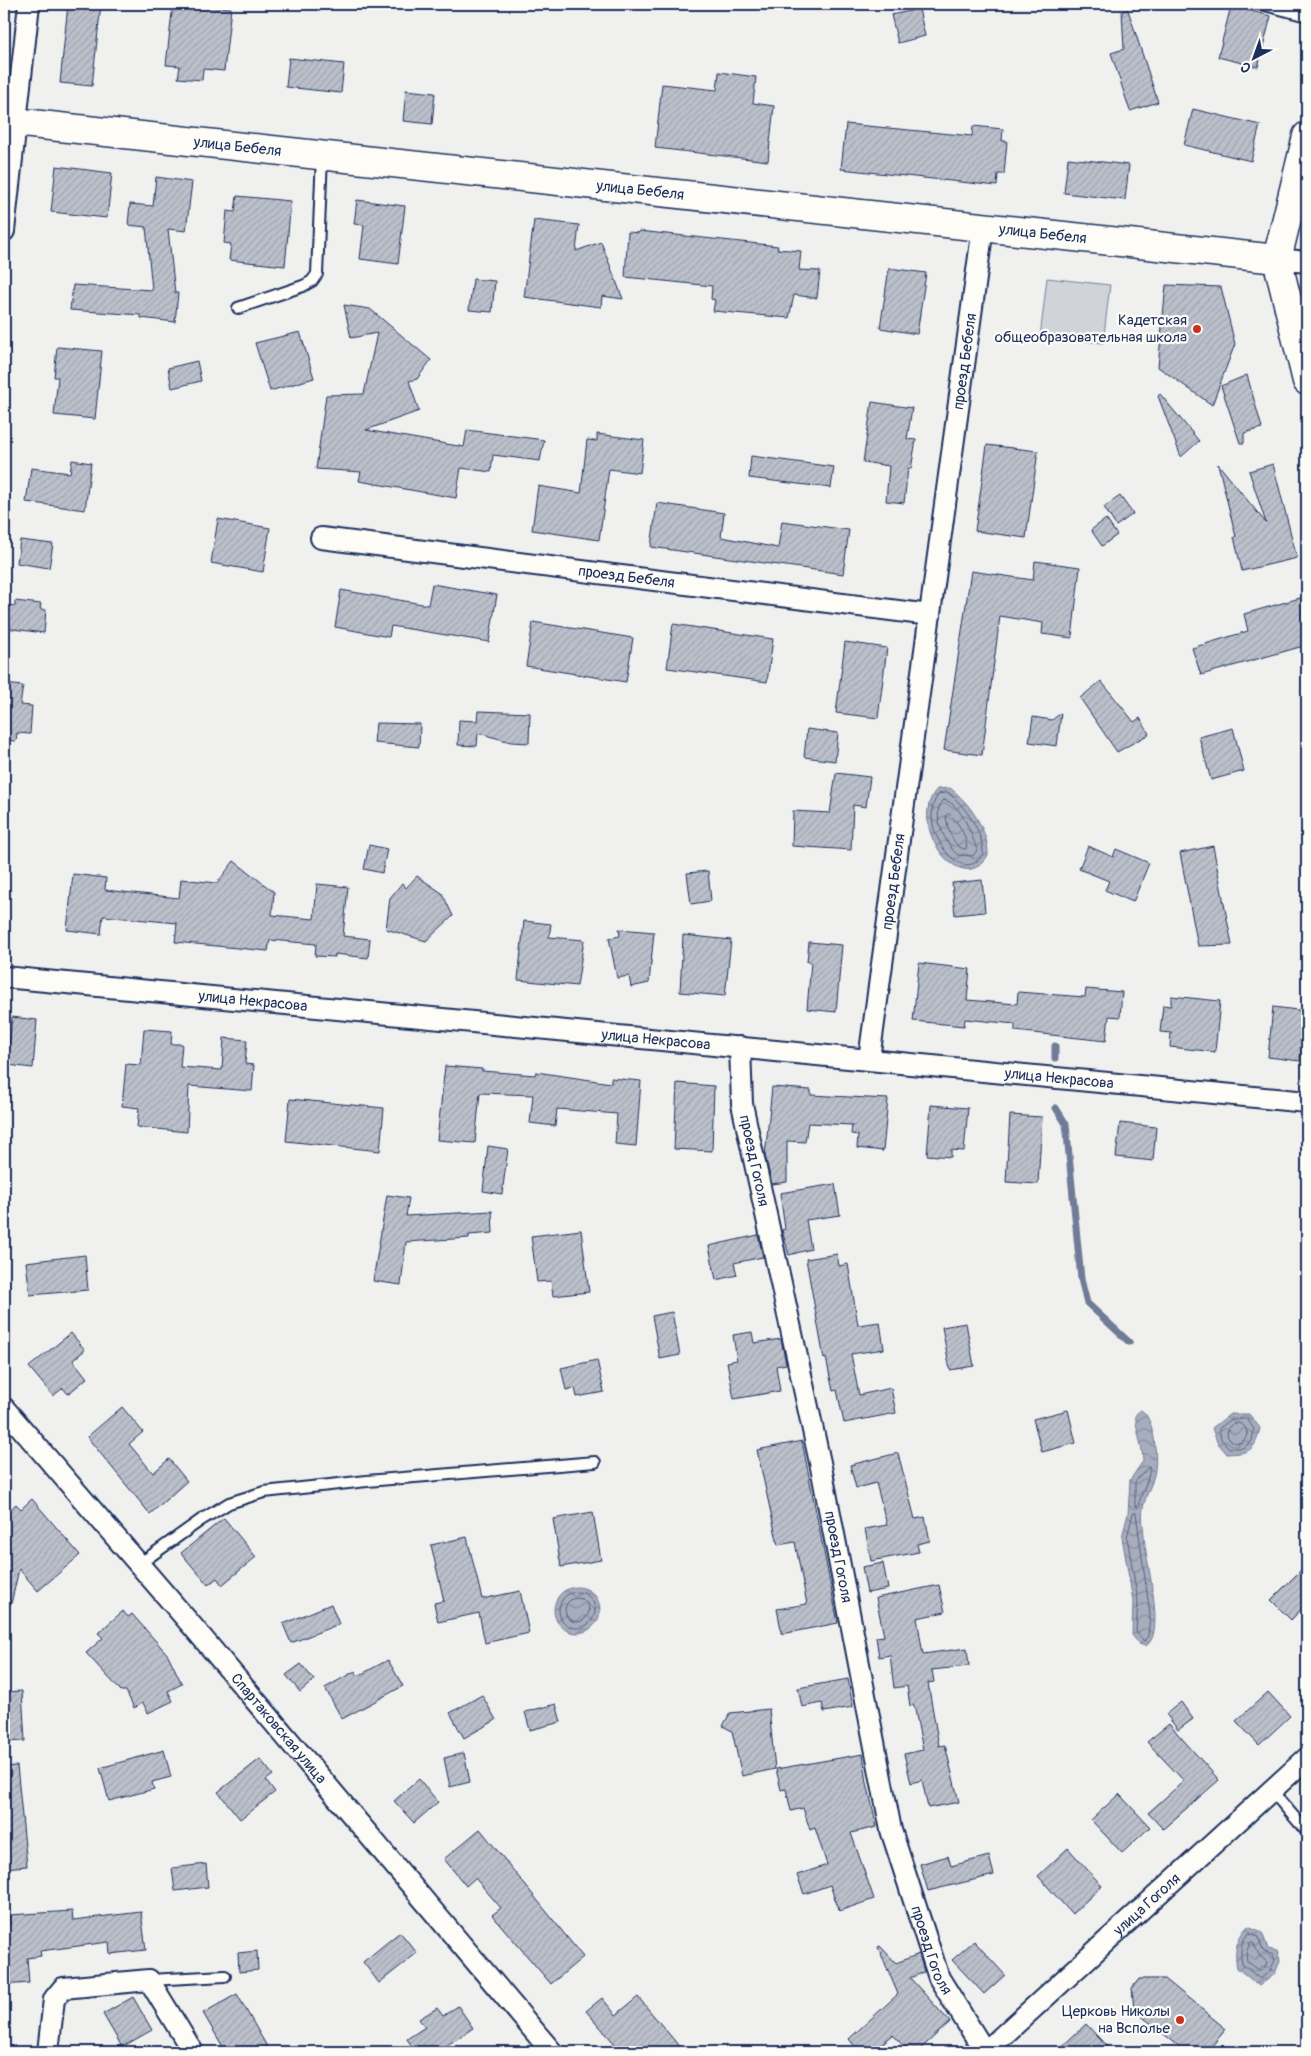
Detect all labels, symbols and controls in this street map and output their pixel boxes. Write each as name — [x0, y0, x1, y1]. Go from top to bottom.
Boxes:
north arrow — [1228, 32, 1278, 82]
text: С — [1237, 58, 1255, 77]
street label: улица Бебеля — [192, 133, 282, 161]
street label: улица Бебеля — [594, 176, 685, 205]
street label: улица Бебеля — [997, 220, 1088, 248]
place label: Кадетская общеобразовательная школа — [995, 311, 1187, 347]
street label: проезд Бебеля — [949, 312, 981, 411]
marker: Кадетская общеобразовательная школа — [1191, 323, 1203, 335]
street label: проезд Бебеля — [577, 562, 676, 593]
street label: проезд Бебеля — [878, 832, 910, 931]
street label: улица Некрасова — [196, 987, 308, 1016]
street label: улица Некрасова — [600, 1025, 711, 1055]
street label: улица Некрасова — [1003, 1064, 1114, 1093]
street label: проезд Гоголя — [735, 1113, 773, 1208]
street label: проезд Гоголя — [820, 1509, 856, 1604]
street label: Спартаковская улица — [226, 1670, 330, 1788]
street label: улица Гоголя — [1109, 1869, 1184, 1941]
street label: проезд Гоголя — [906, 1904, 956, 1998]
place label: Церковь Николы на Всполье — [1062, 2002, 1171, 2038]
marker: Церковь Николы на Всполье — [1174, 2014, 1186, 2026]

